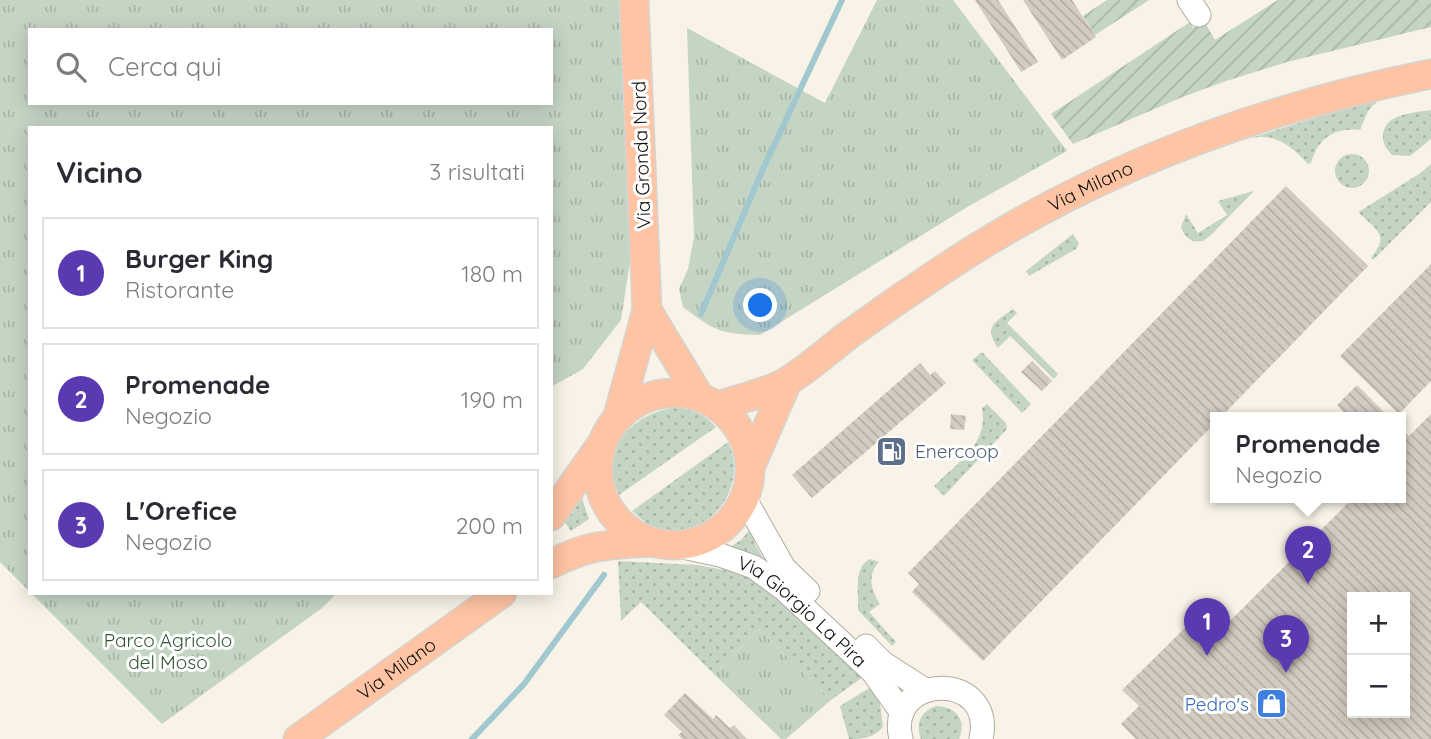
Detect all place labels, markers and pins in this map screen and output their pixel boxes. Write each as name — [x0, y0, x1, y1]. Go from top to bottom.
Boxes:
fuel station icon: Enercoop — [875, 434, 909, 468]
place label: Enercoop — [915, 439, 999, 463]
pin: 2 — [1285, 526, 1331, 584]
pin: 1 — [1184, 598, 1230, 656]
pin: 3 — [1263, 615, 1309, 673]
shop icon: Pedro's — [1255, 687, 1289, 721]
place label: Pedro's — [1185, 692, 1249, 716]

